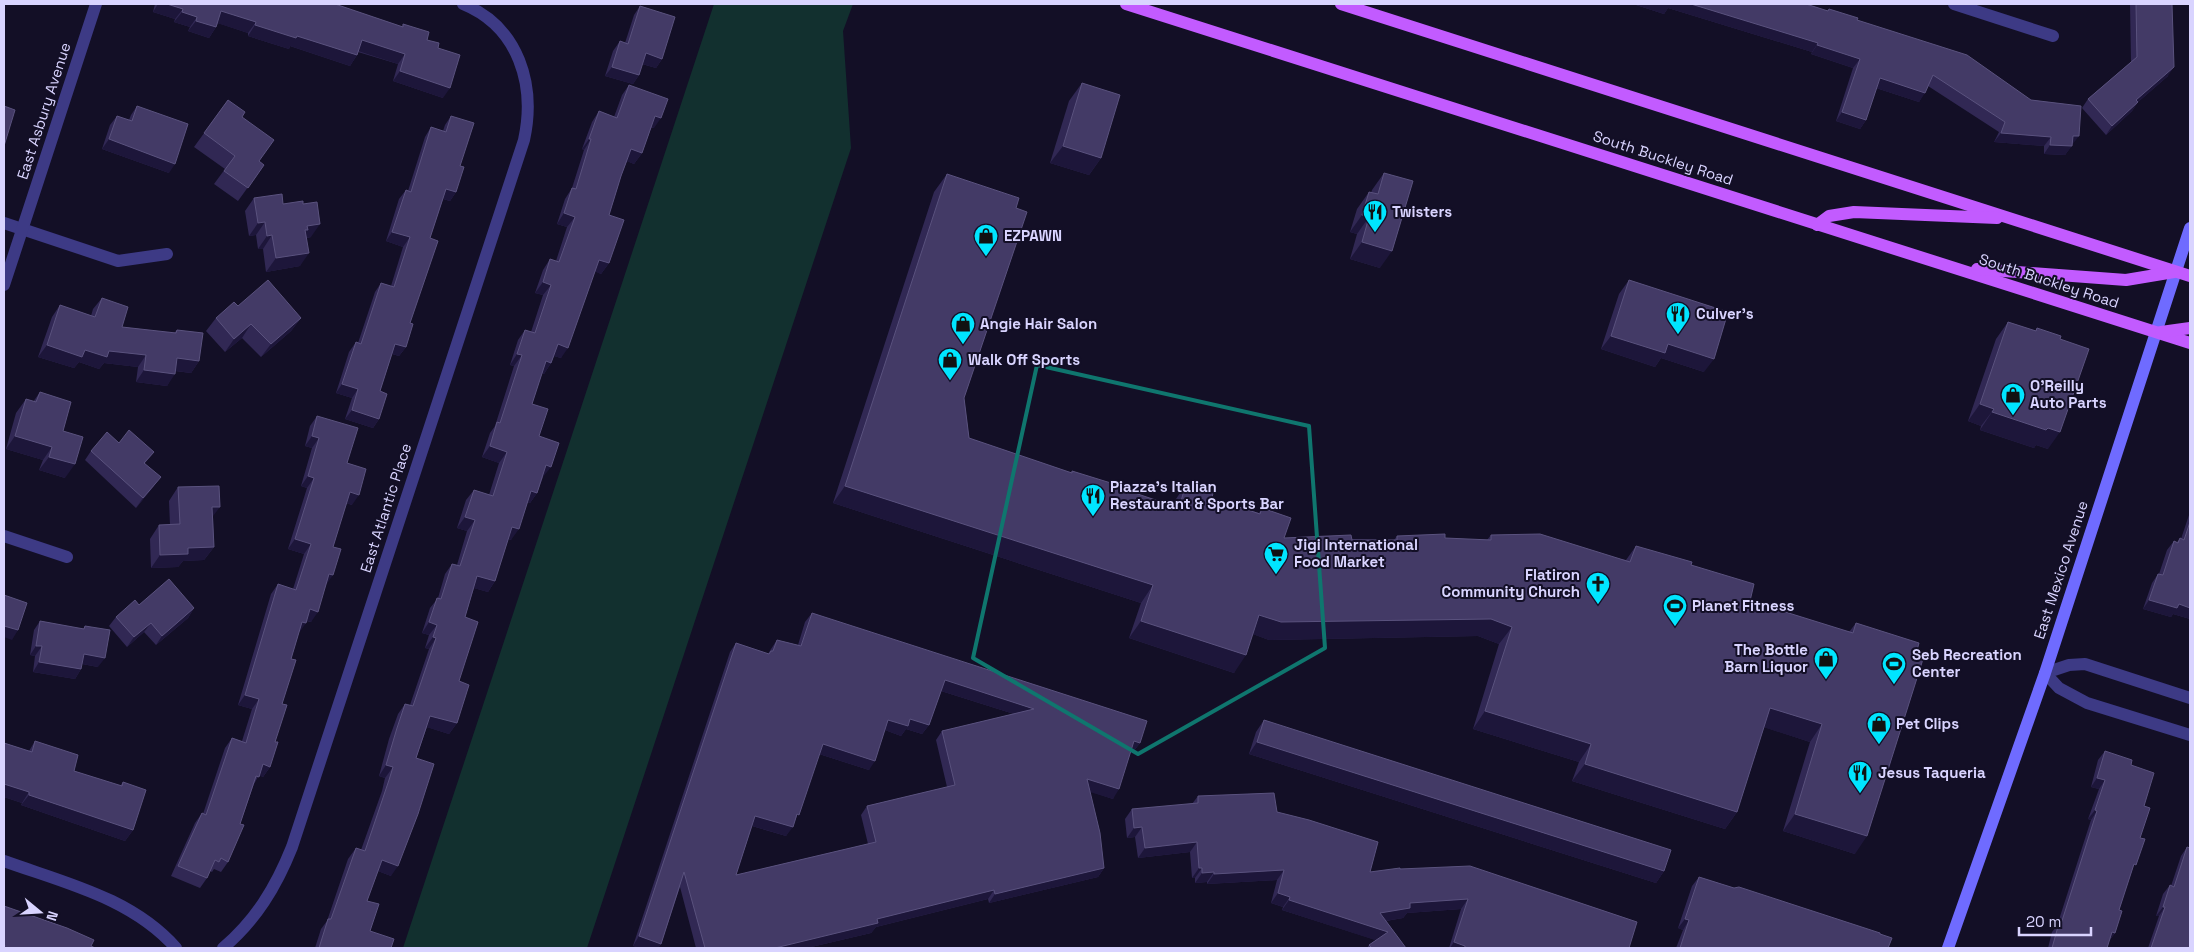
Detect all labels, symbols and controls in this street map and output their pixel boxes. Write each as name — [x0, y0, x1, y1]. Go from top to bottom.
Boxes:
street label: East Asbury Avenue — [12, 40, 75, 182]
street label: South Buckley Road — [1591, 126, 1736, 189]
restaurant icon: Twisters — [1362, 199, 1388, 233]
place label: Twisters — [1392, 202, 1452, 221]
shop icon: EZPAWN — [973, 223, 999, 257]
place label: EZPAWN — [1004, 226, 1062, 245]
street label: South Buckley Road — [1977, 249, 2122, 312]
restaurant icon: Culver's — [1665, 301, 1691, 335]
place label: Culver's — [1696, 304, 1754, 323]
shop icon: Angie Hair Salon — [950, 311, 976, 345]
place label: Angie Hair Salon — [980, 314, 1097, 333]
shop icon: Walk Off Sports — [937, 347, 963, 381]
place label: Walk Off Sports — [968, 350, 1080, 369]
place label: O'Reilly Auto Parts — [2030, 376, 2107, 412]
shop icon: O'Reilly Auto Parts — [2000, 382, 2026, 416]
street label: East Atlantic Place — [356, 441, 415, 575]
place label: Piazza's Italian Restaurant & Sports Bar — [1110, 477, 1284, 513]
restaurant icon: Piazza's Italian Restaurant & Sports Bar — [1080, 483, 1106, 517]
street label: East Mexico Avenue — [2029, 498, 2092, 641]
place label: Jigi International Food Market — [1294, 535, 1418, 571]
supermarket icon: Jigi International Food Market — [1263, 541, 1289, 575]
place label: Flatiron Community Church — [1442, 565, 1580, 601]
church icon: Flatiron Community Church — [1585, 571, 1611, 605]
sports icon: Planet Fitness — [1662, 593, 1688, 627]
place label: Planet Fitness — [1692, 596, 1795, 615]
place label: The Bottle Barn Liquor — [1724, 640, 1808, 676]
place label: Seb Recreation Center — [1912, 645, 2022, 681]
shop icon: The Bottle Barn Liquor — [1813, 646, 1839, 680]
sports icon: Seb Recreation Center — [1881, 651, 1907, 685]
shop icon: Pet Clips — [1866, 711, 1892, 745]
place label: Pet Clips — [1896, 714, 1959, 733]
restaurant icon: Jesus Taqueria — [1847, 760, 1873, 794]
place label: Jesus Taqueria — [1878, 763, 1986, 782]
north arrow — [15, 887, 65, 937]
scale bar — [2019, 904, 2092, 936]
text: N — [42, 909, 62, 923]
text: 20 m — [2026, 912, 2061, 931]

